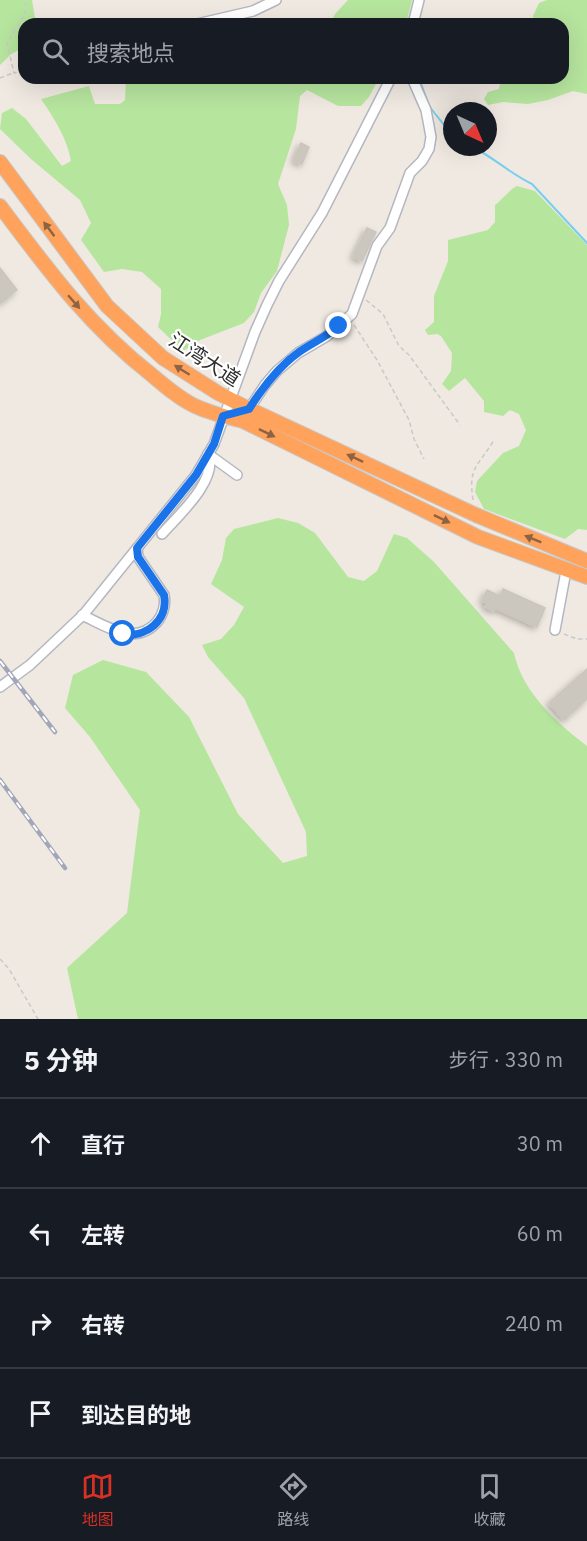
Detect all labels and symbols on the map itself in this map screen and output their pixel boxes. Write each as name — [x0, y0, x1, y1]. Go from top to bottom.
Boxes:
north arrow — [443, 102, 497, 156]
one-way arrow — [44, 221, 56, 236]
one-way arrow — [68, 294, 81, 309]
route end — [325, 312, 351, 338]
street label: 江湾大道 — [164, 326, 246, 392]
one-way arrow — [174, 365, 190, 376]
one-way arrow — [258, 428, 275, 437]
one-way arrow — [347, 454, 364, 463]
one-way arrow — [433, 514, 450, 523]
one-way arrow — [524, 534, 542, 543]
route start — [109, 620, 135, 646]

